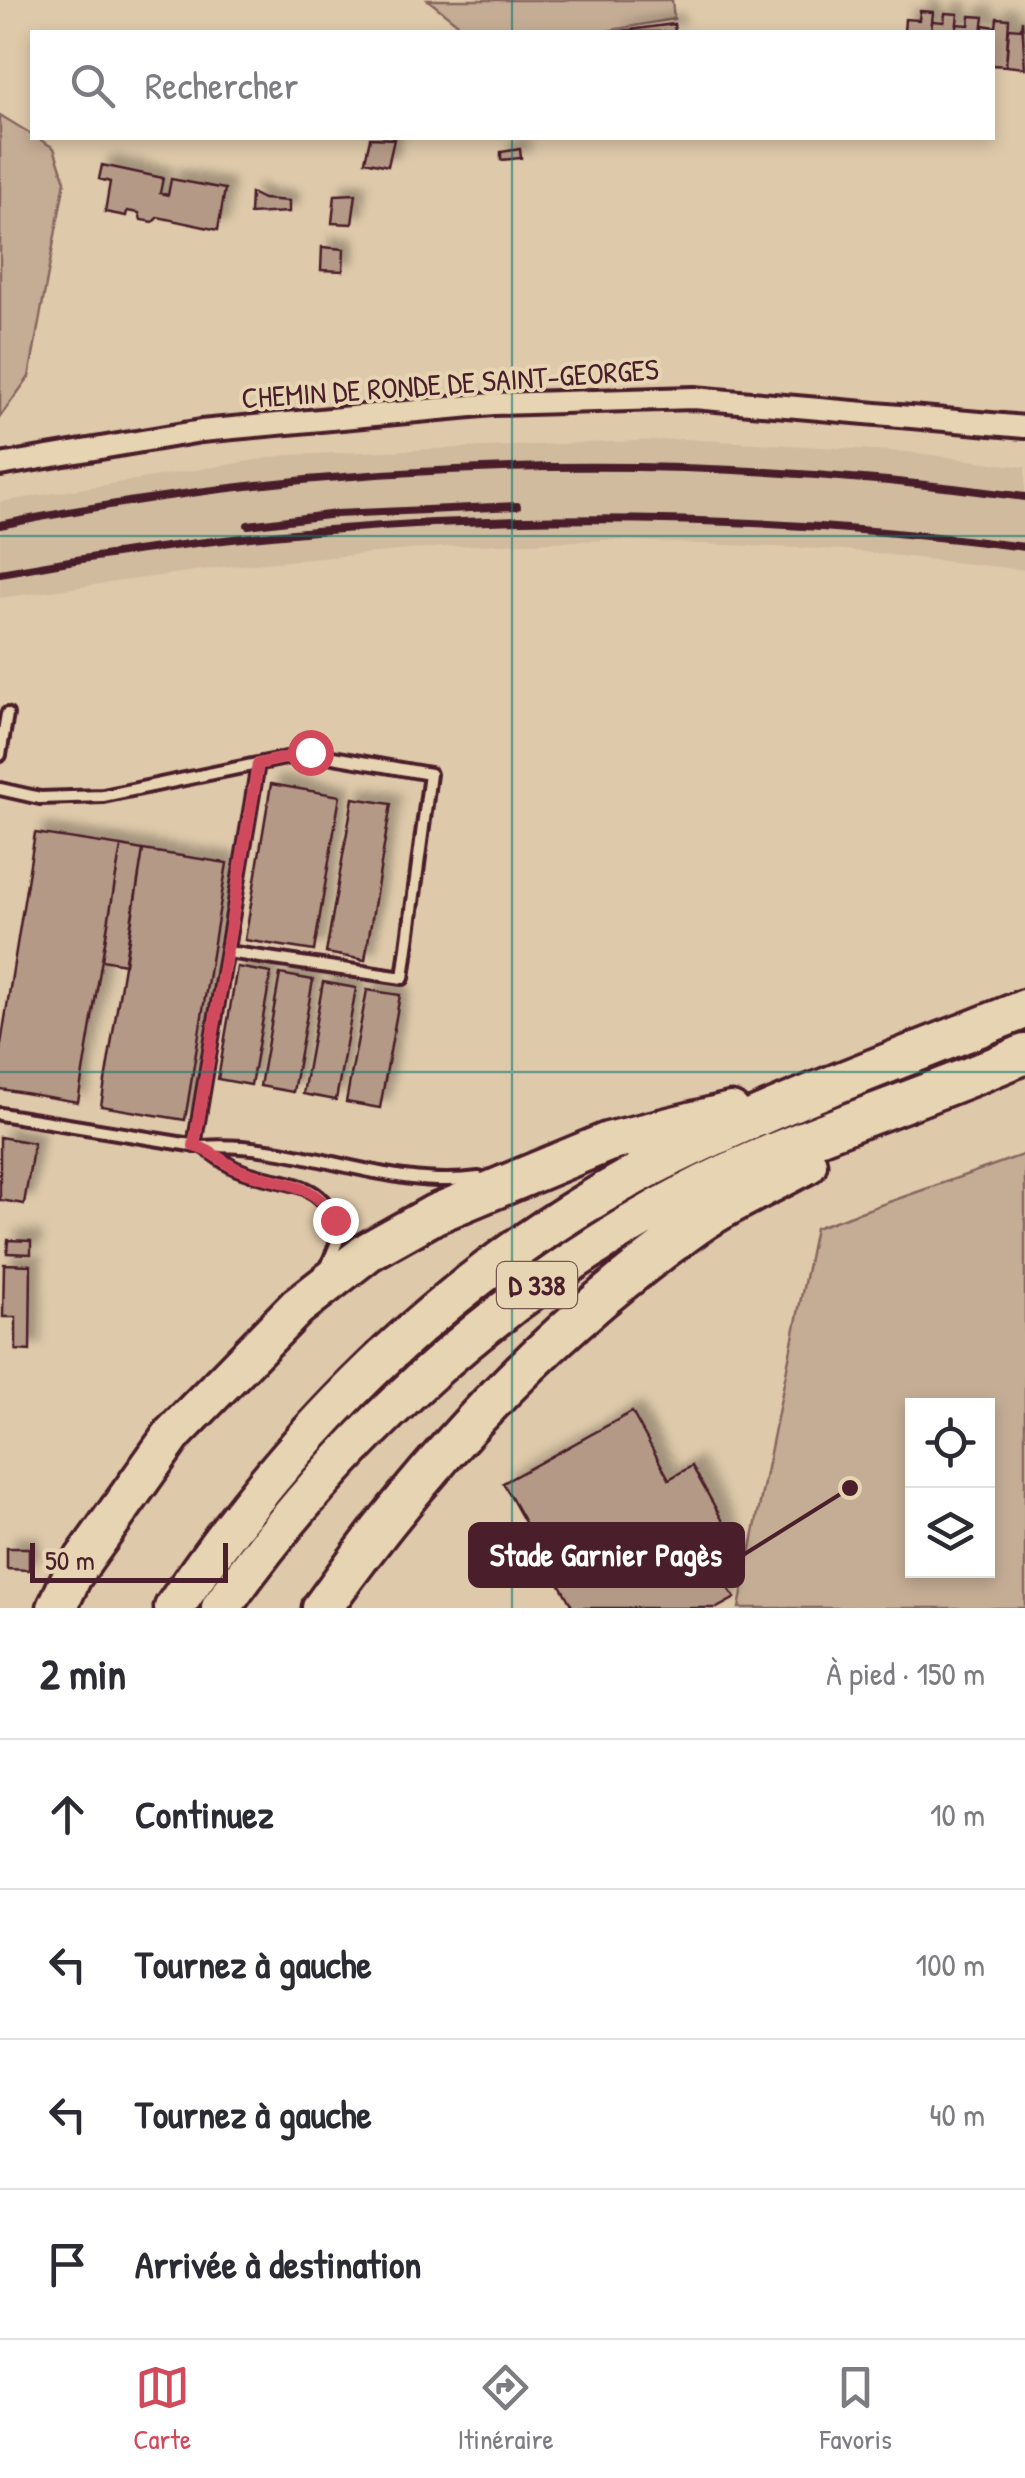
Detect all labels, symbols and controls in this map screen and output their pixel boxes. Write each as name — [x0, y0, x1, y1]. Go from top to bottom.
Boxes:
search box — [30, 30, 995, 140]
icon: search — [65, 58, 120, 113]
text: Rechercher — [145, 59, 298, 111]
street label: CHEMIN DE RONDE DE SAINT-GEORGES — [240, 348, 660, 418]
route start — [288, 730, 334, 776]
route end — [313, 1198, 359, 1244]
road number: D 338 — [497, 1262, 577, 1308]
map controls — [905, 1398, 995, 1578]
button: locate — [905, 1398, 995, 1488]
button: layers — [905, 1488, 995, 1578]
callout: Stade Garnier Pagès — [470, 1524, 743, 1586]
text: Stade Garnier Pagès — [490, 1533, 722, 1577]
scale bar — [30, 1538, 228, 1582]
text: 50 m — [45, 1541, 95, 1579]
text: 2 min — [40, 1645, 126, 1702]
text: À pied · 150 m — [826, 1652, 985, 1695]
icon: ahead — [40, 1787, 95, 1842]
text: Continuez — [135, 1788, 274, 1840]
text: 10 m — [930, 1793, 985, 1836]
icon: left — [40, 1937, 95, 1992]
text: Tournez à gauche — [135, 1938, 372, 1990]
text: 100 m — [916, 1943, 985, 1986]
icon: left — [40, 2087, 95, 2142]
text: Tournez à gauche — [135, 2088, 372, 2140]
text: 40 m — [930, 2093, 985, 2136]
icon: arrive — [40, 2237, 95, 2292]
text: Arrivée à destination — [135, 2238, 421, 2290]
tab: Carte — [133, 2360, 191, 2458]
tab: Itinéraire — [457, 2360, 554, 2458]
tab: Favoris — [820, 2360, 892, 2458]

